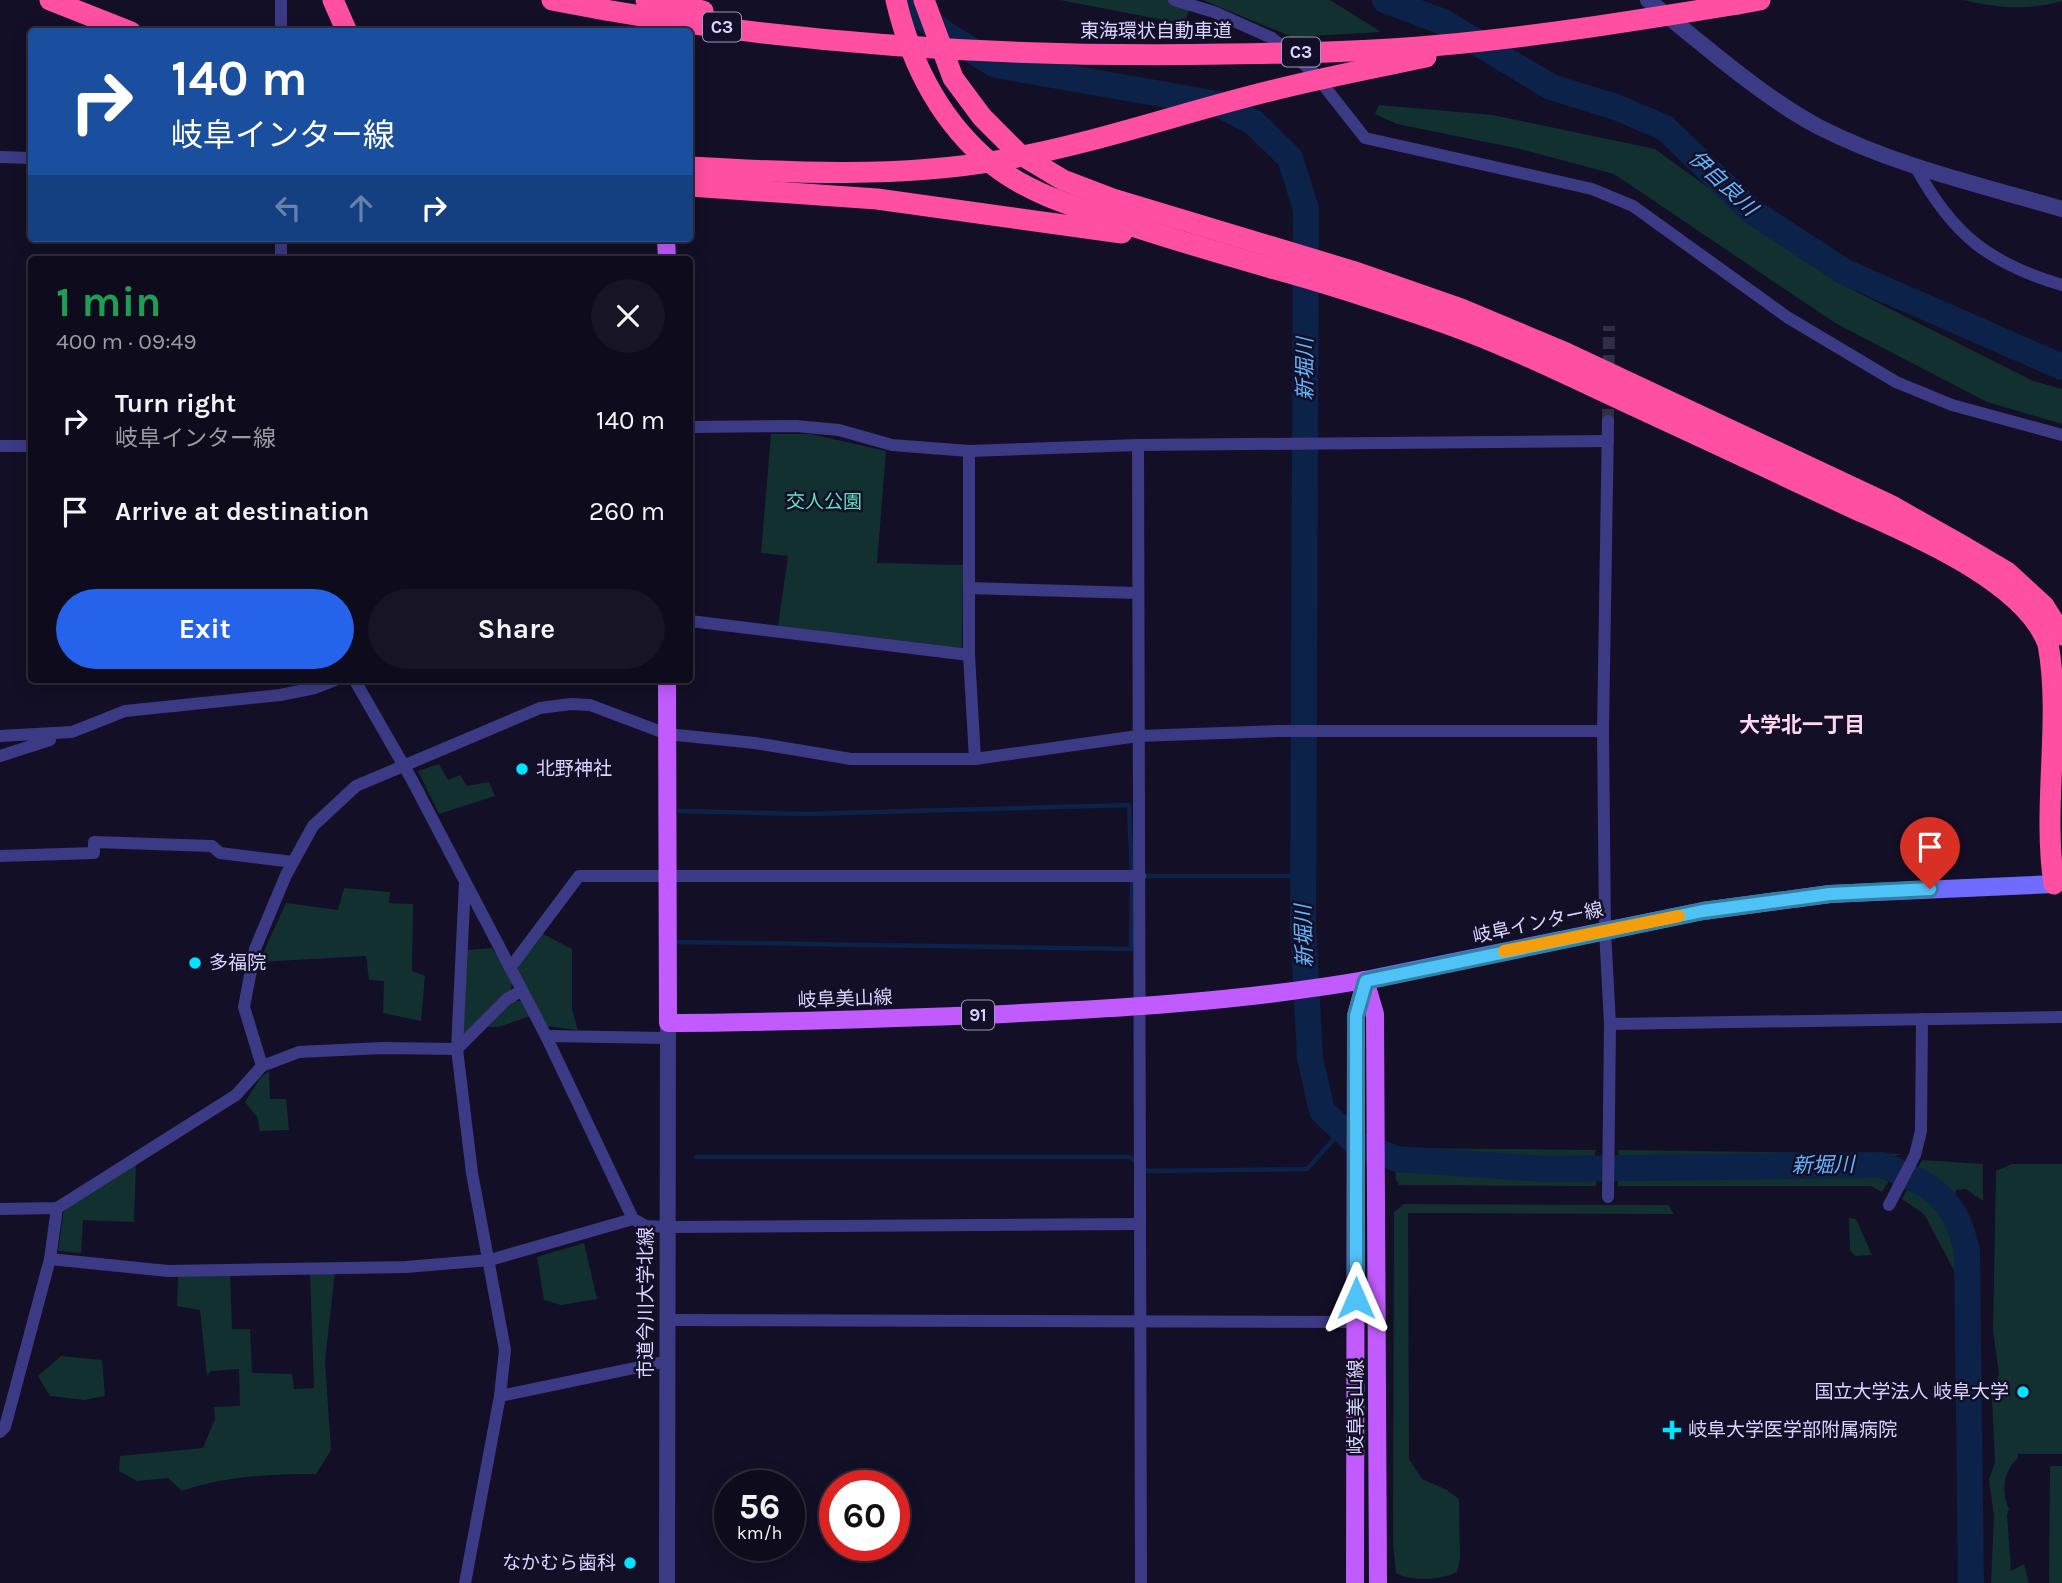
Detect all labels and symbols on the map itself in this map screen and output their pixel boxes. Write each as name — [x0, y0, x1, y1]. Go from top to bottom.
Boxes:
road number: C3 — [703, 12, 741, 42]
street label: 東海環状自動車道 — [1080, 20, 1232, 42]
road number: C3 — [1282, 38, 1320, 66]
water label: 伊自良川 — [1684, 146, 1763, 222]
water label: 新堀川 — [1293, 336, 1317, 401]
park label: 交人公園 — [786, 491, 862, 513]
district label: 大学北一丁目 — [1739, 713, 1865, 737]
place label: 北野神社 — [536, 758, 612, 780]
marker: 北野神社 — [514, 761, 530, 777]
pin — [1900, 817, 1960, 889]
street label: 岐阜インター線 — [1471, 898, 1605, 948]
water label: 新堀川 — [1291, 902, 1317, 968]
place label: 多福院 — [209, 952, 266, 974]
marker: 多福院 — [187, 955, 203, 971]
street label: 岐阜美山線 — [797, 986, 893, 1012]
road number: 91 — [962, 1000, 994, 1030]
water label: 新堀川 — [1791, 1152, 1857, 1178]
street label: 市道今川大学北線 — [635, 1227, 657, 1379]
position arrow — [1319, 1261, 1393, 1335]
street label: 岐阜美山線 — [1345, 1359, 1367, 1455]
place label: 国立大学法人 岐阜大学 — [1814, 1381, 2009, 1403]
marker: 国立大学法人 岐阜大学 — [2015, 1384, 2031, 1400]
place label: 岐阜大学医学部附属病院 — [1688, 1419, 1897, 1441]
marker: 岐阜大学医学部附属病院 — [1662, 1420, 1682, 1440]
speed limit sign: 60 — [819, 1470, 910, 1561]
place label: なかむら歯科 — [502, 1552, 616, 1574]
marker: なかむら歯科 — [622, 1555, 638, 1571]

